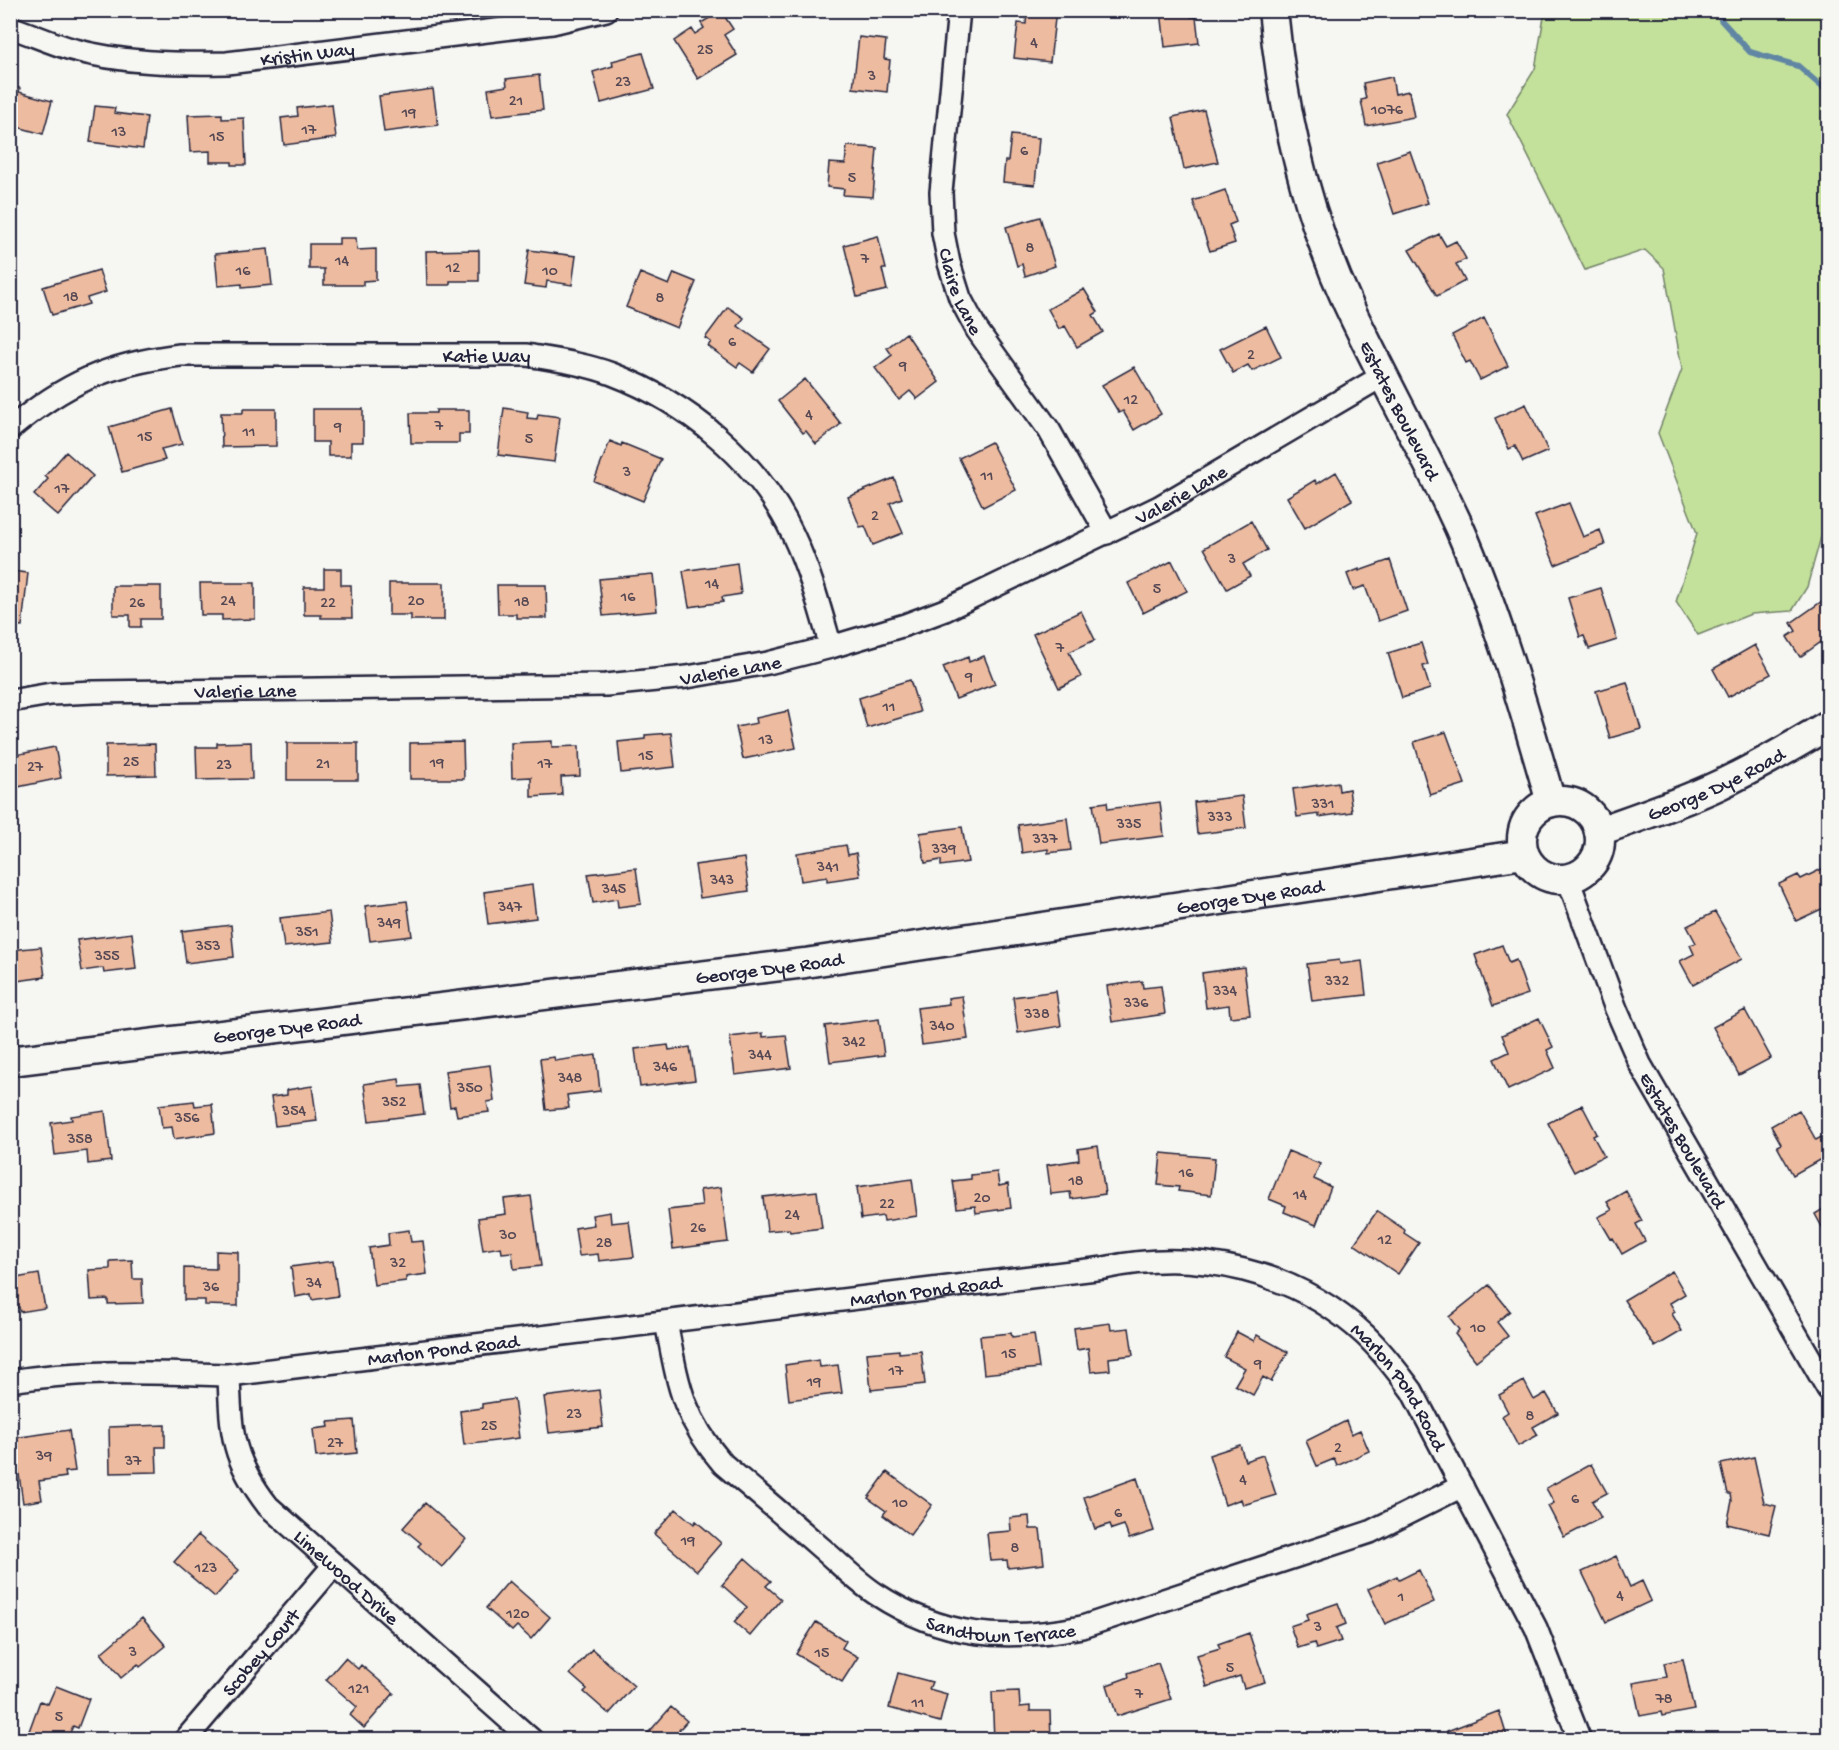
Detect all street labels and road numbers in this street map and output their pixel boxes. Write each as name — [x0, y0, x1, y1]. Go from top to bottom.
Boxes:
street label: Kristin Way — [259, 39, 356, 74]
street label: Claire Lane — [931, 247, 986, 340]
street label: Estates Boulevard — [1353, 338, 1444, 487]
street label: Katie Way — [443, 347, 530, 370]
street label: Valerie Lane — [1132, 461, 1233, 532]
street label: Valerie Lane — [678, 652, 785, 693]
street label: Valerie Lane — [193, 681, 297, 706]
street label: George Dye Road — [1645, 744, 1792, 828]
street label: George Dye Road — [1175, 876, 1328, 922]
street label: George Dye Road — [695, 949, 847, 991]
street label: George Dye Road — [212, 1010, 365, 1051]
street label: Estates Boulevard — [1632, 1069, 1730, 1215]
street label: Marlon Pond Road — [849, 1272, 1005, 1314]
street label: Marlon Pond Road — [1345, 1320, 1450, 1458]
street label: Marlon Pond Road — [366, 1331, 523, 1373]
street label: Limewood Drive — [288, 1526, 403, 1632]
street label: Scobey Court — [219, 1604, 308, 1702]
street label: Sandtown Terrace — [922, 1613, 1078, 1650]

